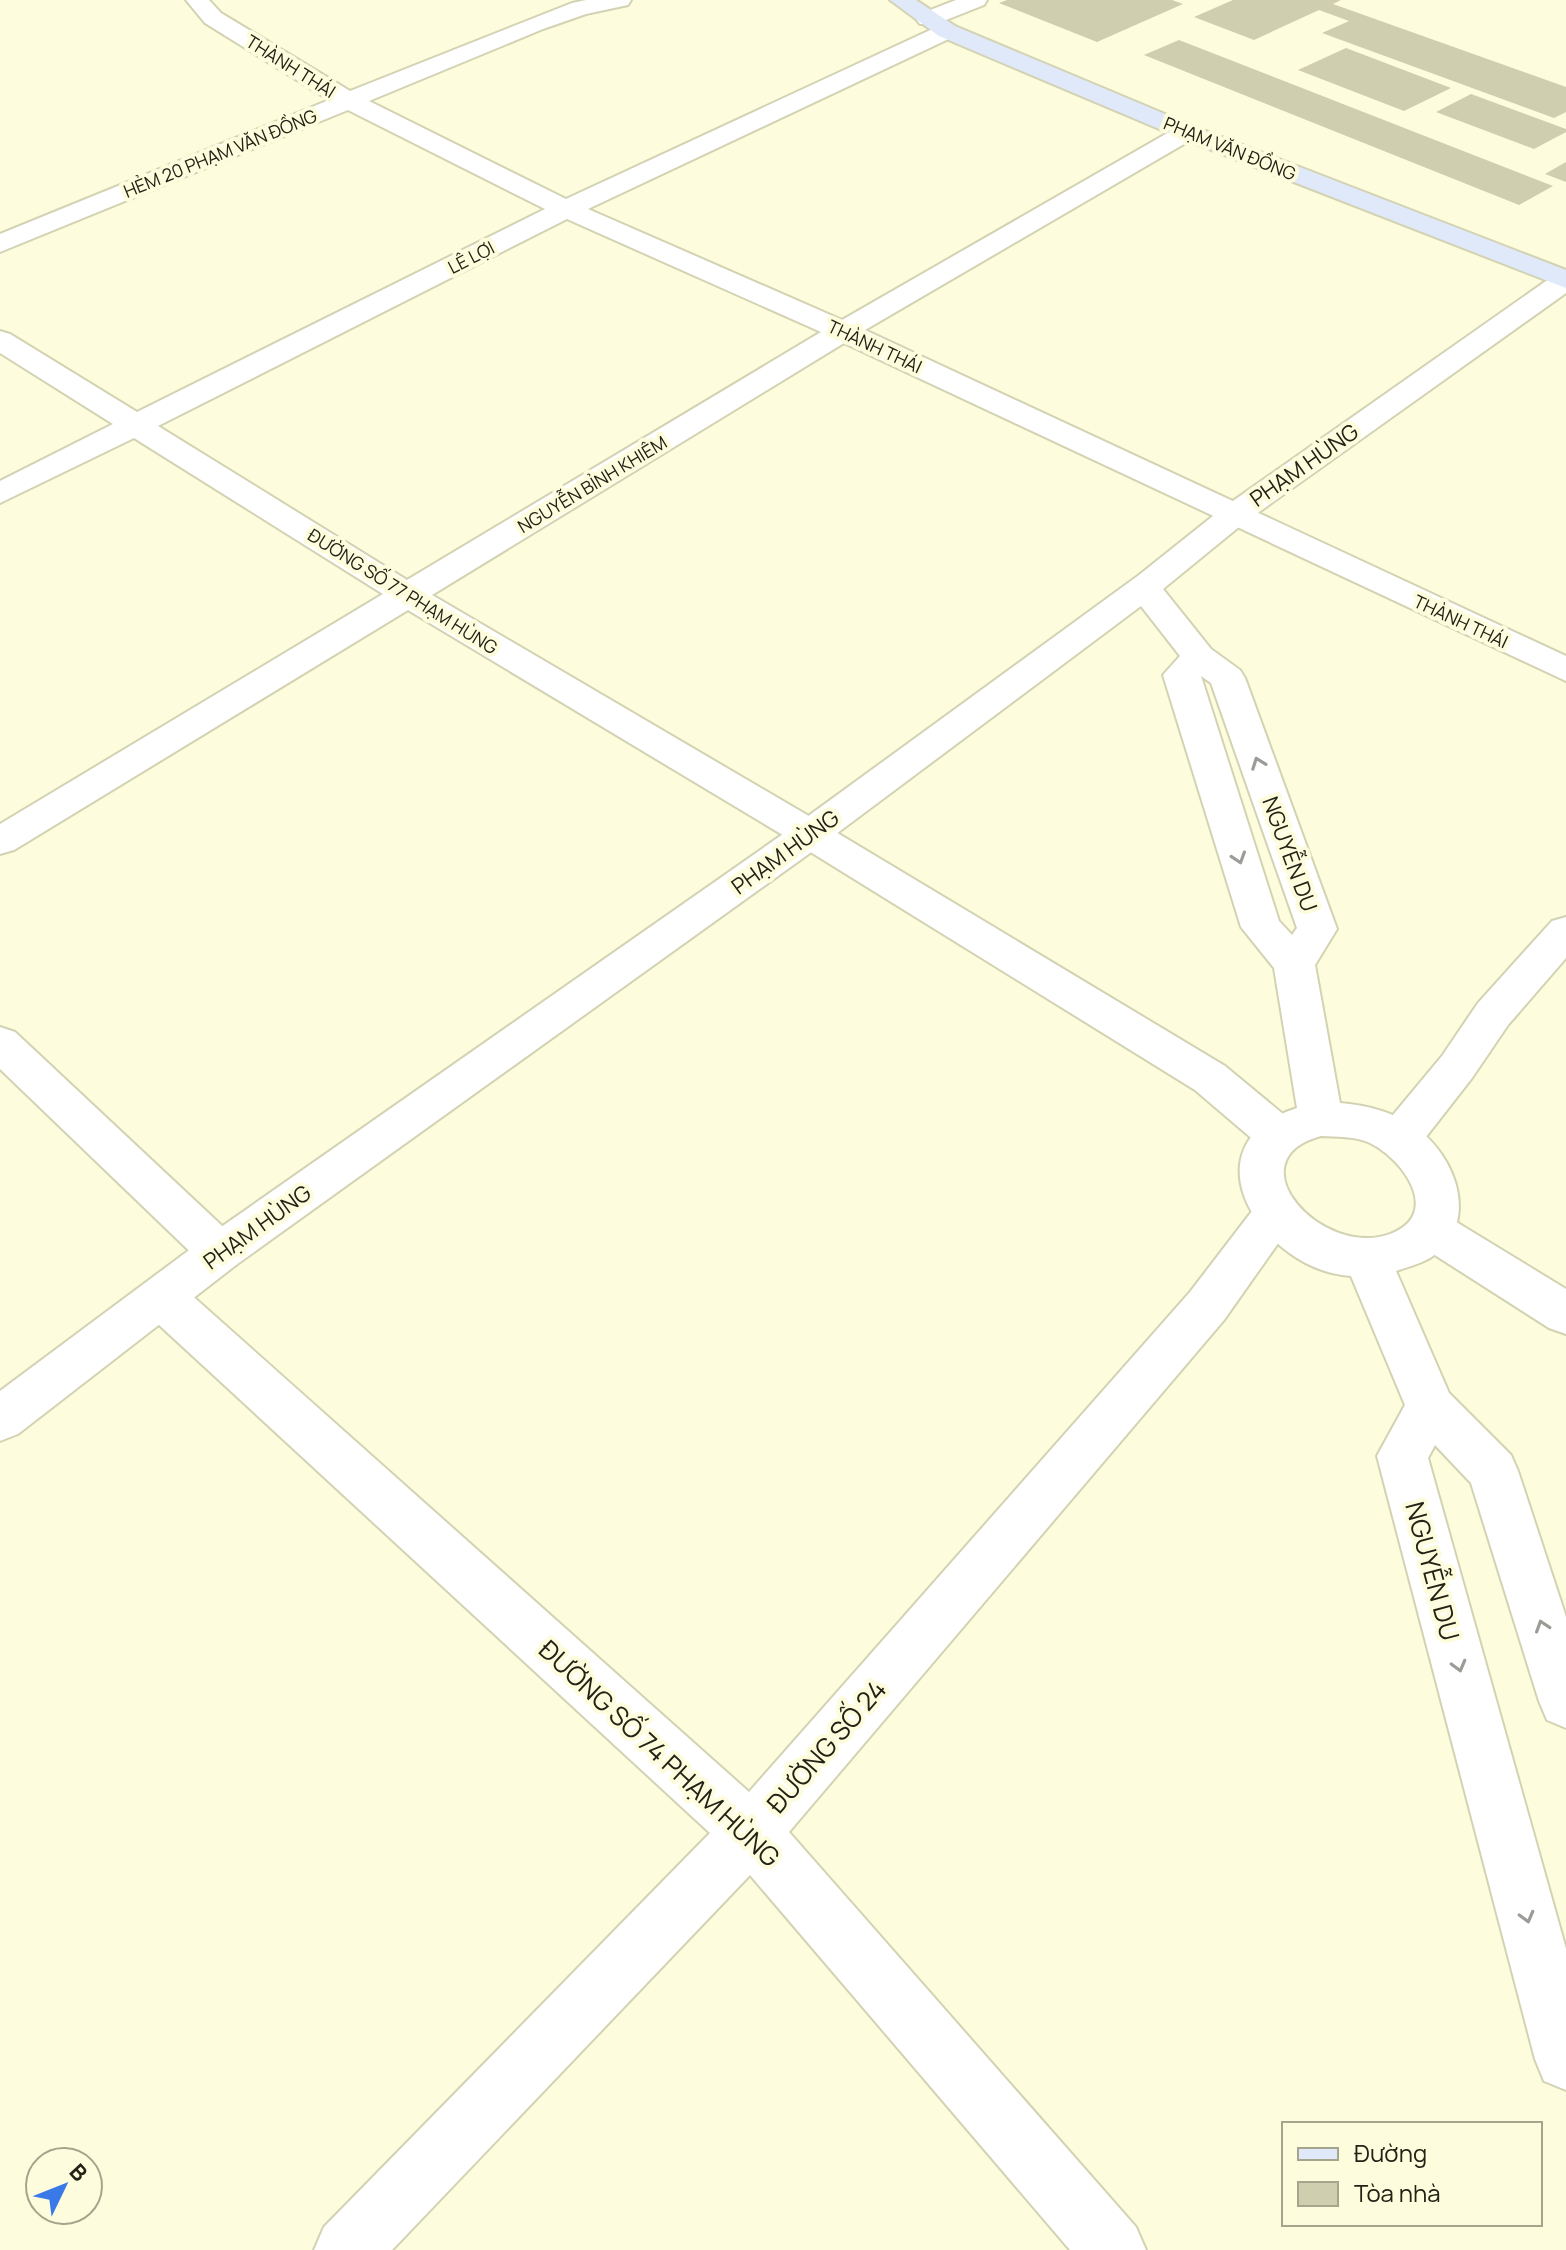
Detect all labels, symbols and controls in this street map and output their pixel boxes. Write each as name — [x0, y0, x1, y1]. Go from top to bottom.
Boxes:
street label: THÀNH THÁI — [242, 29, 340, 103]
street label: HẺM 20 PHẠM VĂN ĐỒNG — [119, 102, 320, 203]
street label: PHẠM VĂN ĐỒNG — [1160, 110, 1300, 186]
street label: LÊ LỢI — [444, 235, 498, 279]
street label: THÀNH THÁI — [824, 314, 926, 378]
street label: PHẠM HÙNG — [1244, 417, 1364, 513]
street label: NGUYỄN BỈNH KHIÊM — [512, 429, 671, 538]
street label: ĐƯỜNG SỐ 77 PHẠM HÙNG — [304, 522, 503, 659]
street label: THÀNH THÁI — [1410, 589, 1512, 653]
one-way arrow — [1251, 757, 1268, 771]
street label: NGUYỄN DU — [1255, 792, 1326, 916]
street label: PHẠM HÙNG — [725, 803, 845, 901]
one-way arrow — [1230, 851, 1246, 864]
street label: PHẠM HÙNG — [197, 1178, 317, 1276]
street label: NGUYỄN DU — [1397, 1497, 1470, 1644]
one-way arrow — [1536, 1620, 1552, 1634]
street label: ĐƯỜNG SỐ 74 PHẠM HÙNG — [532, 1630, 790, 1874]
one-way arrow — [1450, 1659, 1467, 1673]
street label: ĐƯỜNG SỐ 24 — [757, 1670, 894, 1820]
one-way arrow — [1518, 1909, 1535, 1923]
legend — [1282, 2122, 1542, 2226]
text: Đường — [1354, 2136, 1427, 2169]
north arrow — [24, 2146, 104, 2226]
text: B — [63, 2157, 94, 2188]
text: Tòa nhà — [1354, 2176, 1441, 2209]

